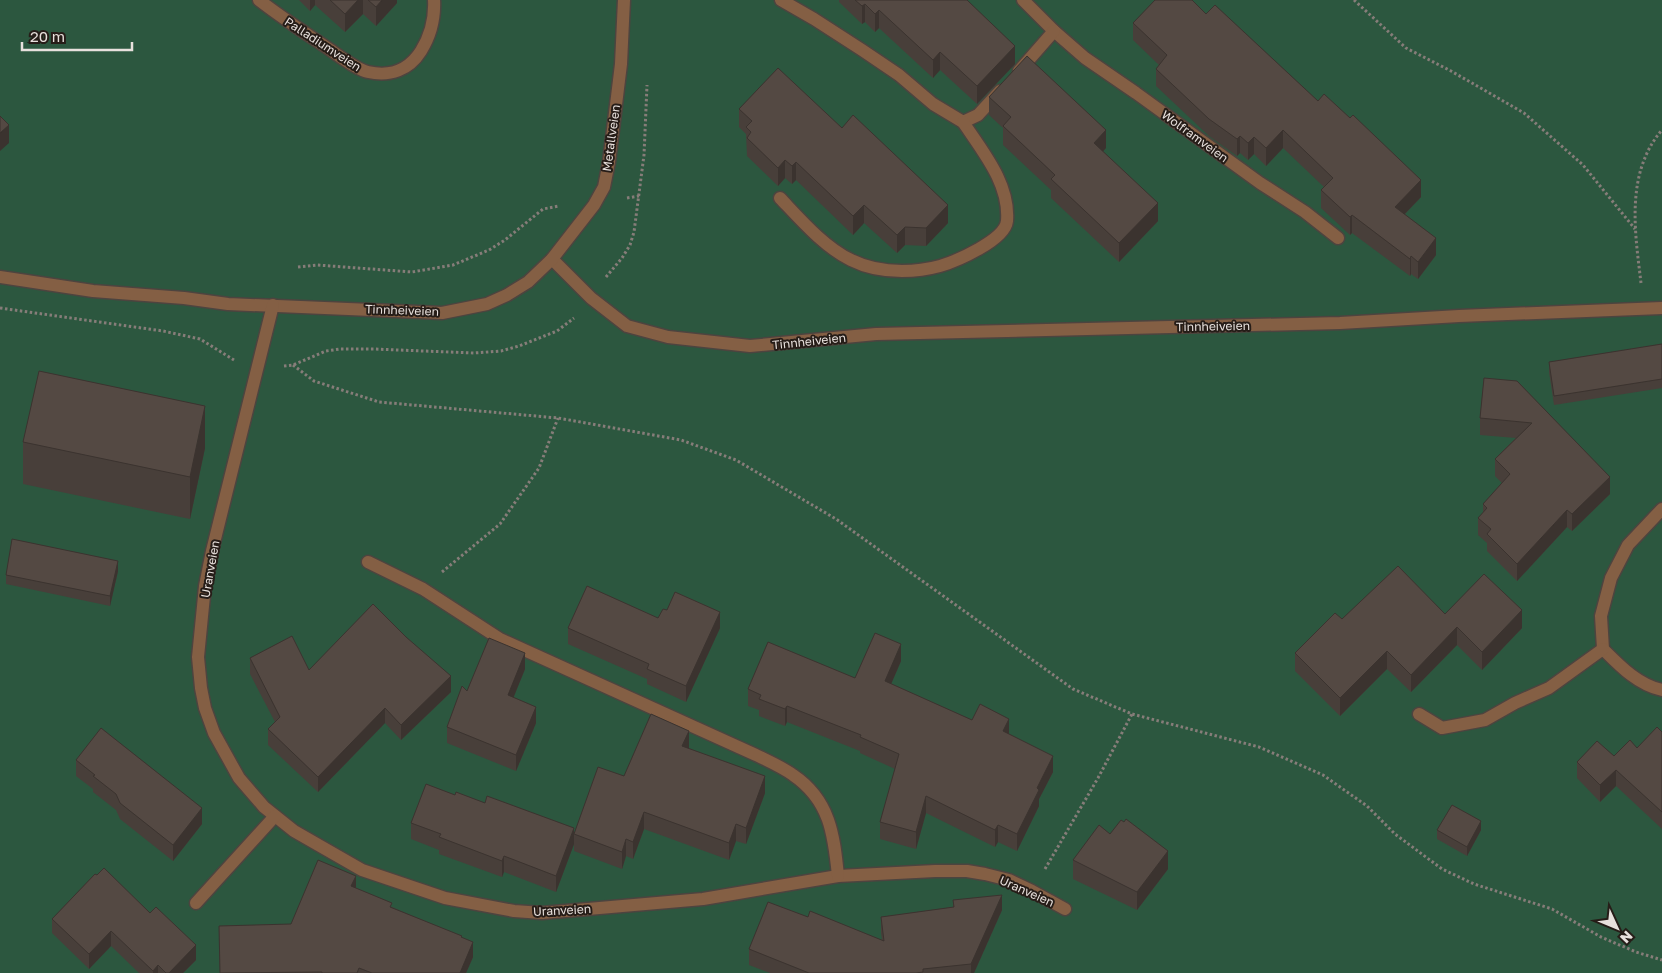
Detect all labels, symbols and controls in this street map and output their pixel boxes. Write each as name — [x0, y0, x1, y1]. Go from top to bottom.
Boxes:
street label: Palladiumveien — [282, 14, 364, 74]
scale bar — [22, 20, 132, 52]
text: 20 m — [30, 27, 65, 45]
street label: Metallveien — [599, 104, 623, 172]
street label: Wolframveien — [1159, 107, 1231, 165]
street label: Tinnheiveien — [365, 301, 439, 319]
street label: Tinnheiveien — [1176, 318, 1250, 334]
street label: Tinnheiveien — [771, 330, 847, 352]
street label: Uranveien — [198, 539, 222, 599]
street label: Uranveien — [997, 872, 1057, 910]
street label: Uranveien — [533, 901, 591, 919]
north arrow — [1592, 903, 1642, 953]
text: N — [1617, 928, 1637, 947]

